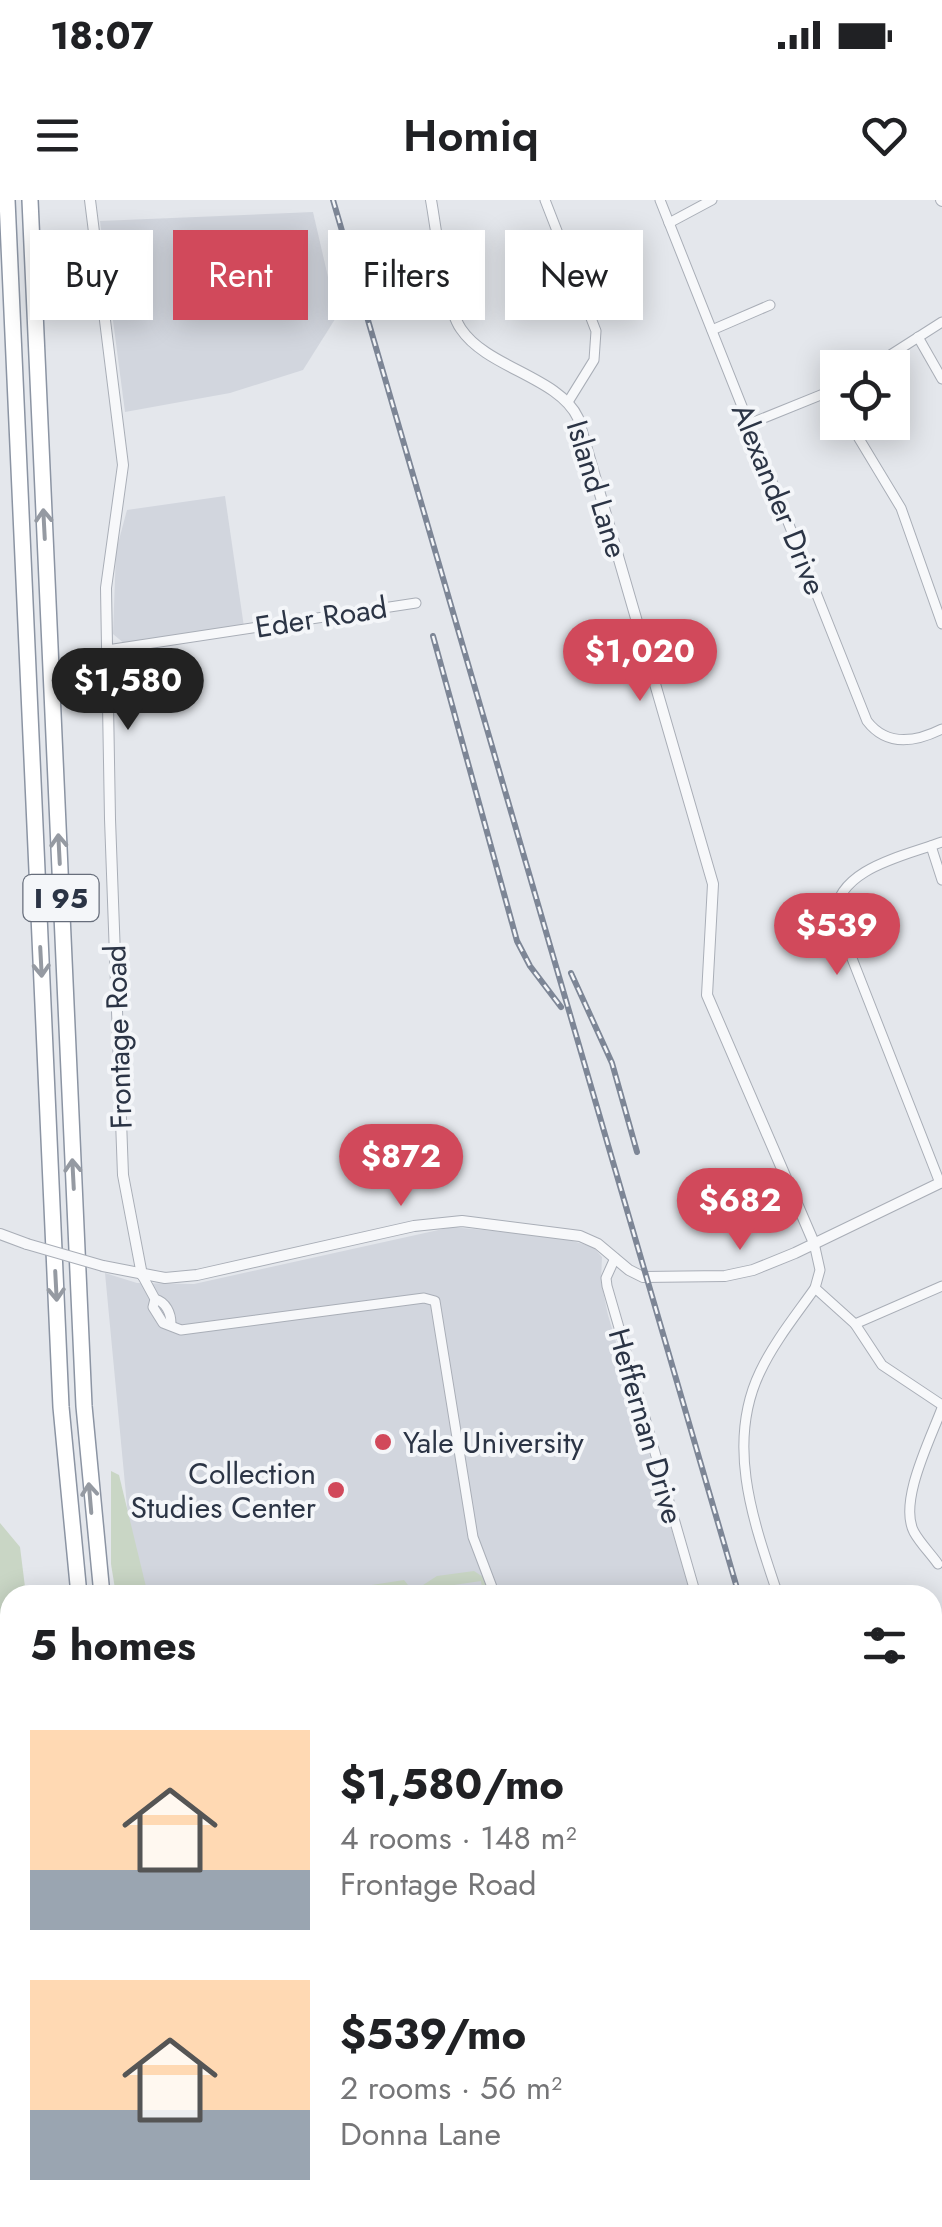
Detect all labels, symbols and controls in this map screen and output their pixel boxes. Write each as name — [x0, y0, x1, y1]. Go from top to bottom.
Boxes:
text: 18:07 — [50, 8, 153, 63]
text: Homiq — [403, 103, 539, 168]
icon: menu — [30, 108, 85, 163]
icon: heart — [857, 108, 912, 163]
chip: Buy — [30, 230, 153, 320]
chip: Rent — [173, 230, 308, 320]
chip: Filters — [328, 230, 485, 320]
chip: New — [505, 230, 643, 320]
map controls — [820, 350, 910, 440]
button: locate — [820, 350, 910, 440]
street label: Alexander Drive — [721, 397, 837, 601]
street label: Island Lane — [556, 415, 638, 563]
one-way arrow — [34, 509, 53, 541]
street label: Eder Road — [252, 585, 390, 649]
pin: $1,020 — [559, 619, 721, 704]
text: $1,020 — [585, 628, 695, 674]
pin: $1,580 — [47, 648, 209, 733]
text: $1,580 — [74, 657, 182, 703]
one-way arrow — [49, 834, 68, 866]
road number: I 95 — [23, 875, 98, 921]
pin: $539 — [778, 893, 896, 978]
text: $539 — [796, 902, 878, 948]
street label: Frontage Road — [93, 944, 143, 1130]
one-way arrow — [32, 945, 51, 977]
pin: $872 — [342, 1124, 460, 1209]
text: $872 — [361, 1133, 441, 1179]
one-way arrow — [63, 1158, 82, 1190]
pin: $682 — [681, 1168, 799, 1253]
text: $682 — [699, 1177, 781, 1223]
one-way arrow — [46, 1270, 65, 1302]
street label: Heffernan Drive — [598, 1323, 694, 1529]
place label: Yale University — [403, 1421, 585, 1464]
marker: Yale University — [372, 1431, 394, 1453]
place label: Collection Studies Center — [130, 1452, 317, 1529]
marker: Collection Studies Center — [325, 1479, 347, 1501]
one-way arrow — [81, 1483, 100, 1515]
text: 5 homes — [30, 1615, 196, 1676]
icon: filters — [857, 1618, 912, 1673]
text: $1,580/mo — [340, 1754, 564, 1815]
icon: home — [110, 1770, 230, 1890]
text: 4 rooms · 148 m² — [340, 1815, 577, 1861]
text: Frontage Road — [340, 1861, 537, 1907]
text: $539/mo — [340, 2004, 526, 2065]
icon: home — [110, 2020, 230, 2140]
text: 2 rooms · 56 m² — [340, 2065, 562, 2111]
text: Donna Lane — [340, 2111, 501, 2157]

